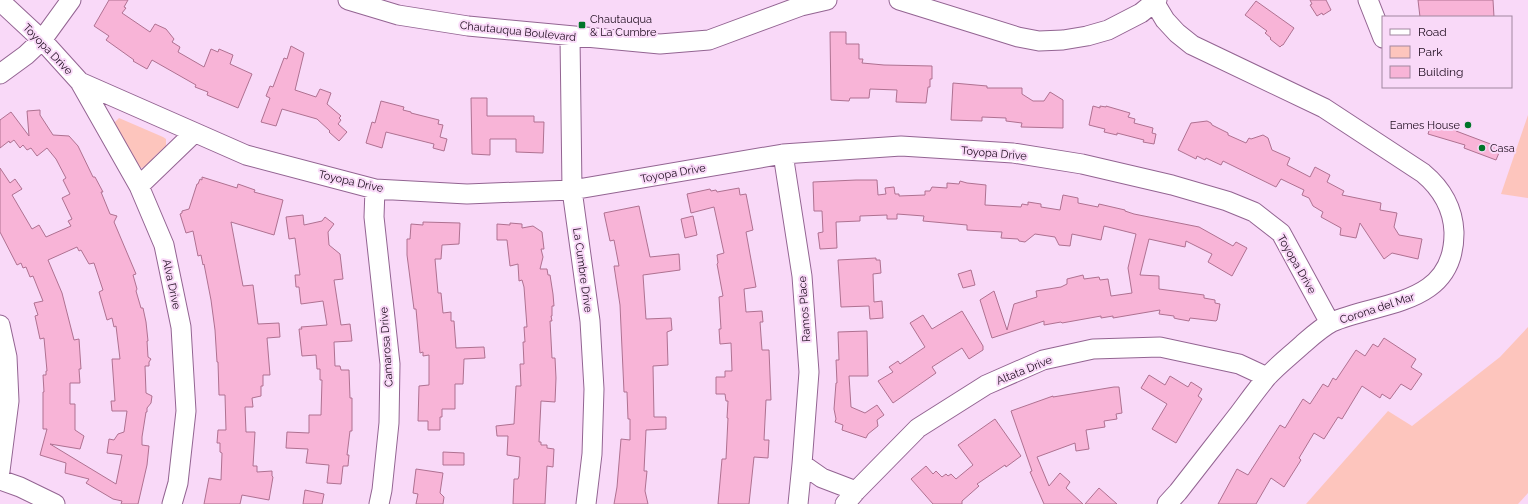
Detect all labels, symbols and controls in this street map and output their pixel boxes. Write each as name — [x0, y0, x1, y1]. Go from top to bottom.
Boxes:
place label: Chautauqua & La Cumbre — [590, 13, 657, 39]
legend — [1382, 16, 1512, 88]
street label: Chautauqua Boulevard — [459, 19, 577, 44]
marker: Chautauqua & La Cumbre — [577, 20, 587, 30]
street label: Toyopa Drive — [20, 21, 76, 78]
text: Road — [1418, 25, 1447, 39]
text: Park — [1418, 45, 1443, 59]
text: Building — [1418, 65, 1464, 79]
place label: Eames House — [1390, 119, 1461, 132]
marker: Eames House — [1463, 120, 1473, 130]
place label: Casa — [1490, 142, 1515, 155]
marker: Casa — [1477, 143, 1487, 153]
street label: Toyopa Drive — [961, 144, 1028, 163]
street label: Toyopa Drive — [639, 161, 707, 186]
street label: Toyopa Drive — [317, 168, 385, 195]
street label: La Cumbre Drive — [570, 227, 595, 314]
street label: Toyopa Drive — [1274, 232, 1319, 297]
street label: Alva Drive — [160, 258, 183, 311]
street label: Ramos Place — [796, 275, 813, 342]
street label: Corona del Mar — [1338, 290, 1416, 327]
street label: Camarosa Drive — [377, 306, 396, 387]
street label: Altata Drive — [994, 353, 1054, 388]

